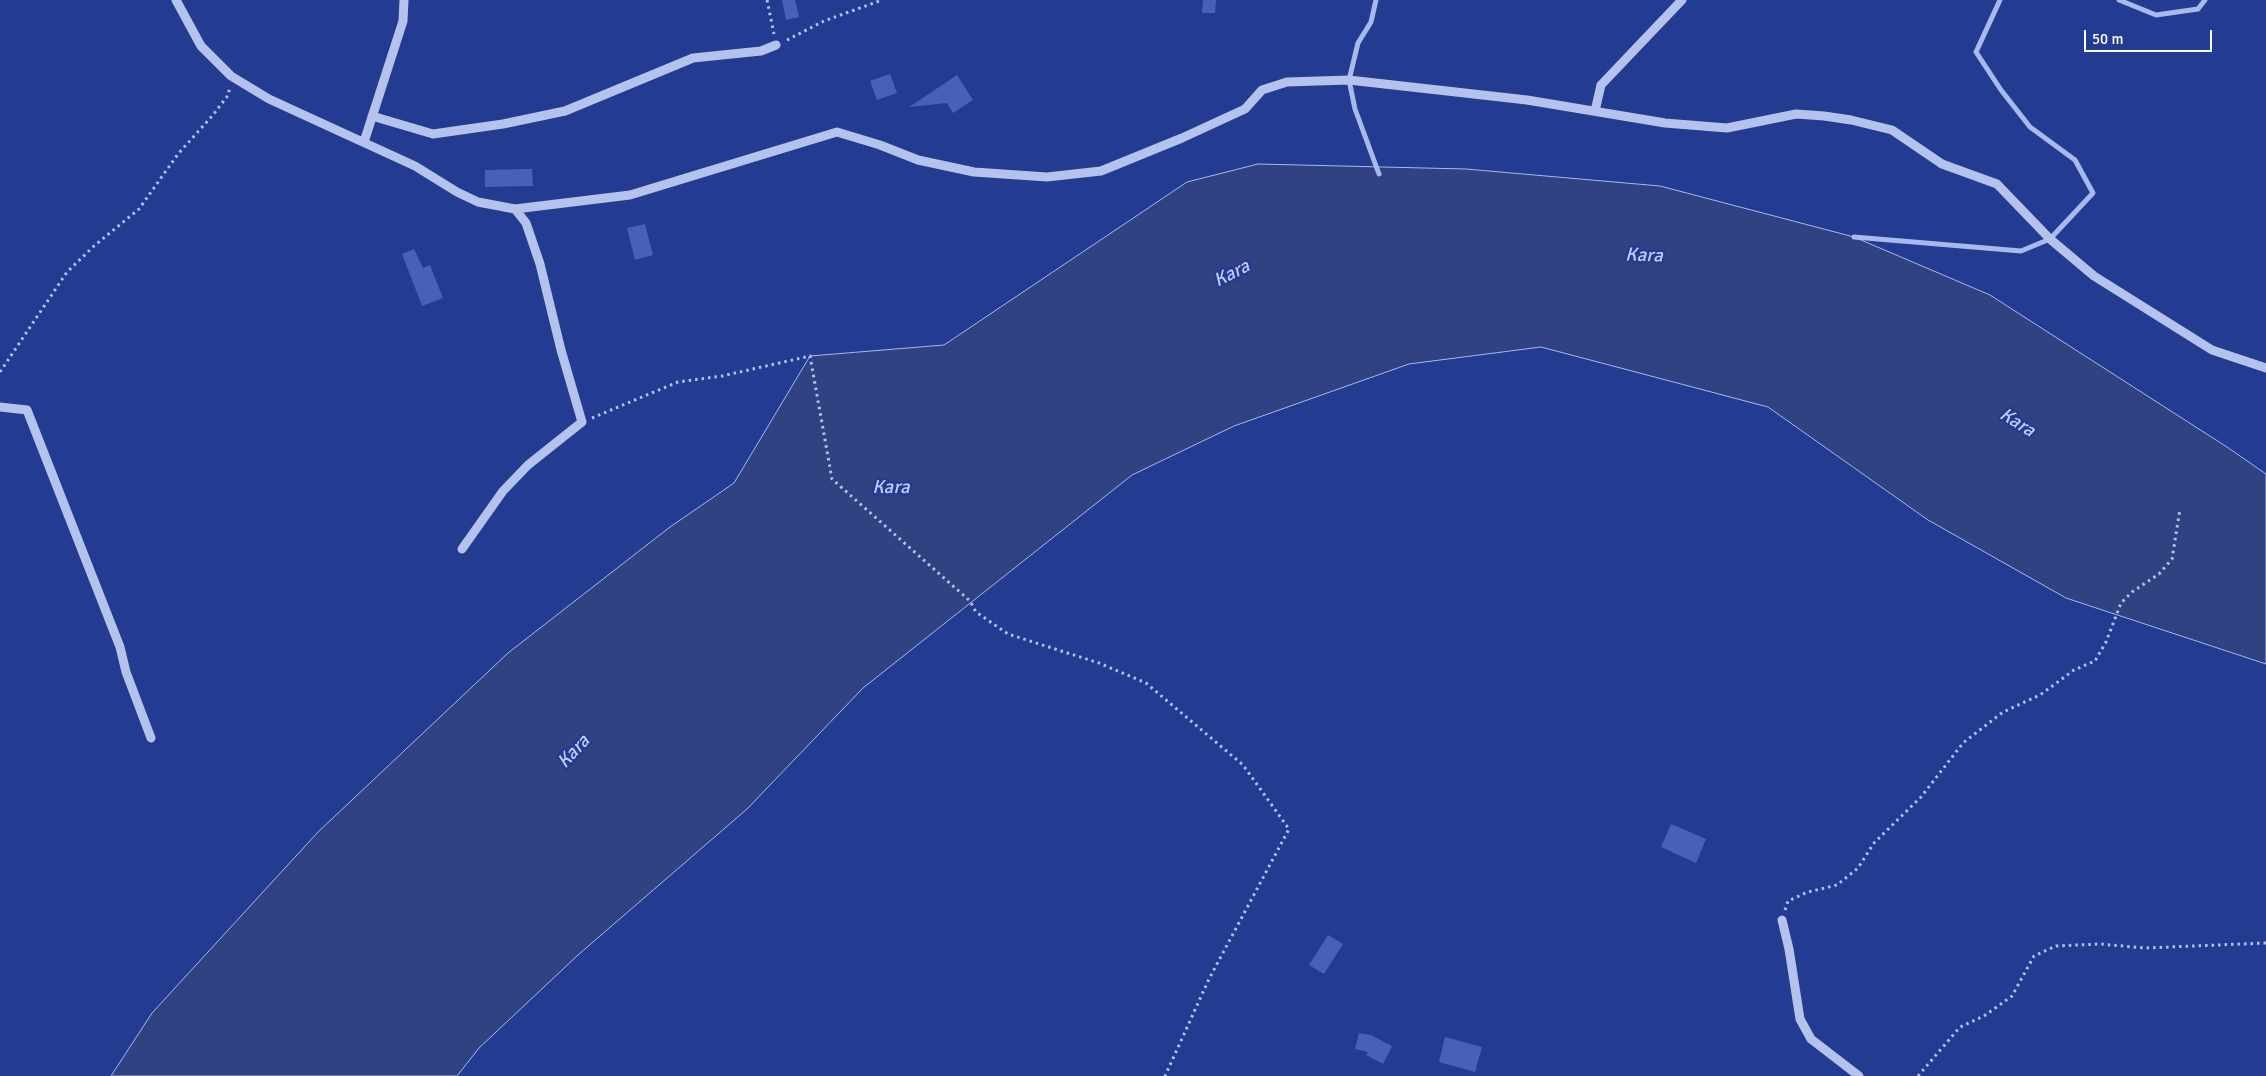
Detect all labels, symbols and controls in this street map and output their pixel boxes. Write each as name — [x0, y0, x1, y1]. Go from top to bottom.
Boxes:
scale bar — [2086, 20, 2214, 52]
text: 50 m — [2092, 30, 2123, 48]
water label: Kara — [1625, 244, 1663, 268]
water label: Kara — [1210, 255, 1254, 293]
water label: Kara — [1995, 403, 2039, 443]
water label: Kara — [872, 477, 910, 499]
water label: Kara — [553, 731, 595, 773]

